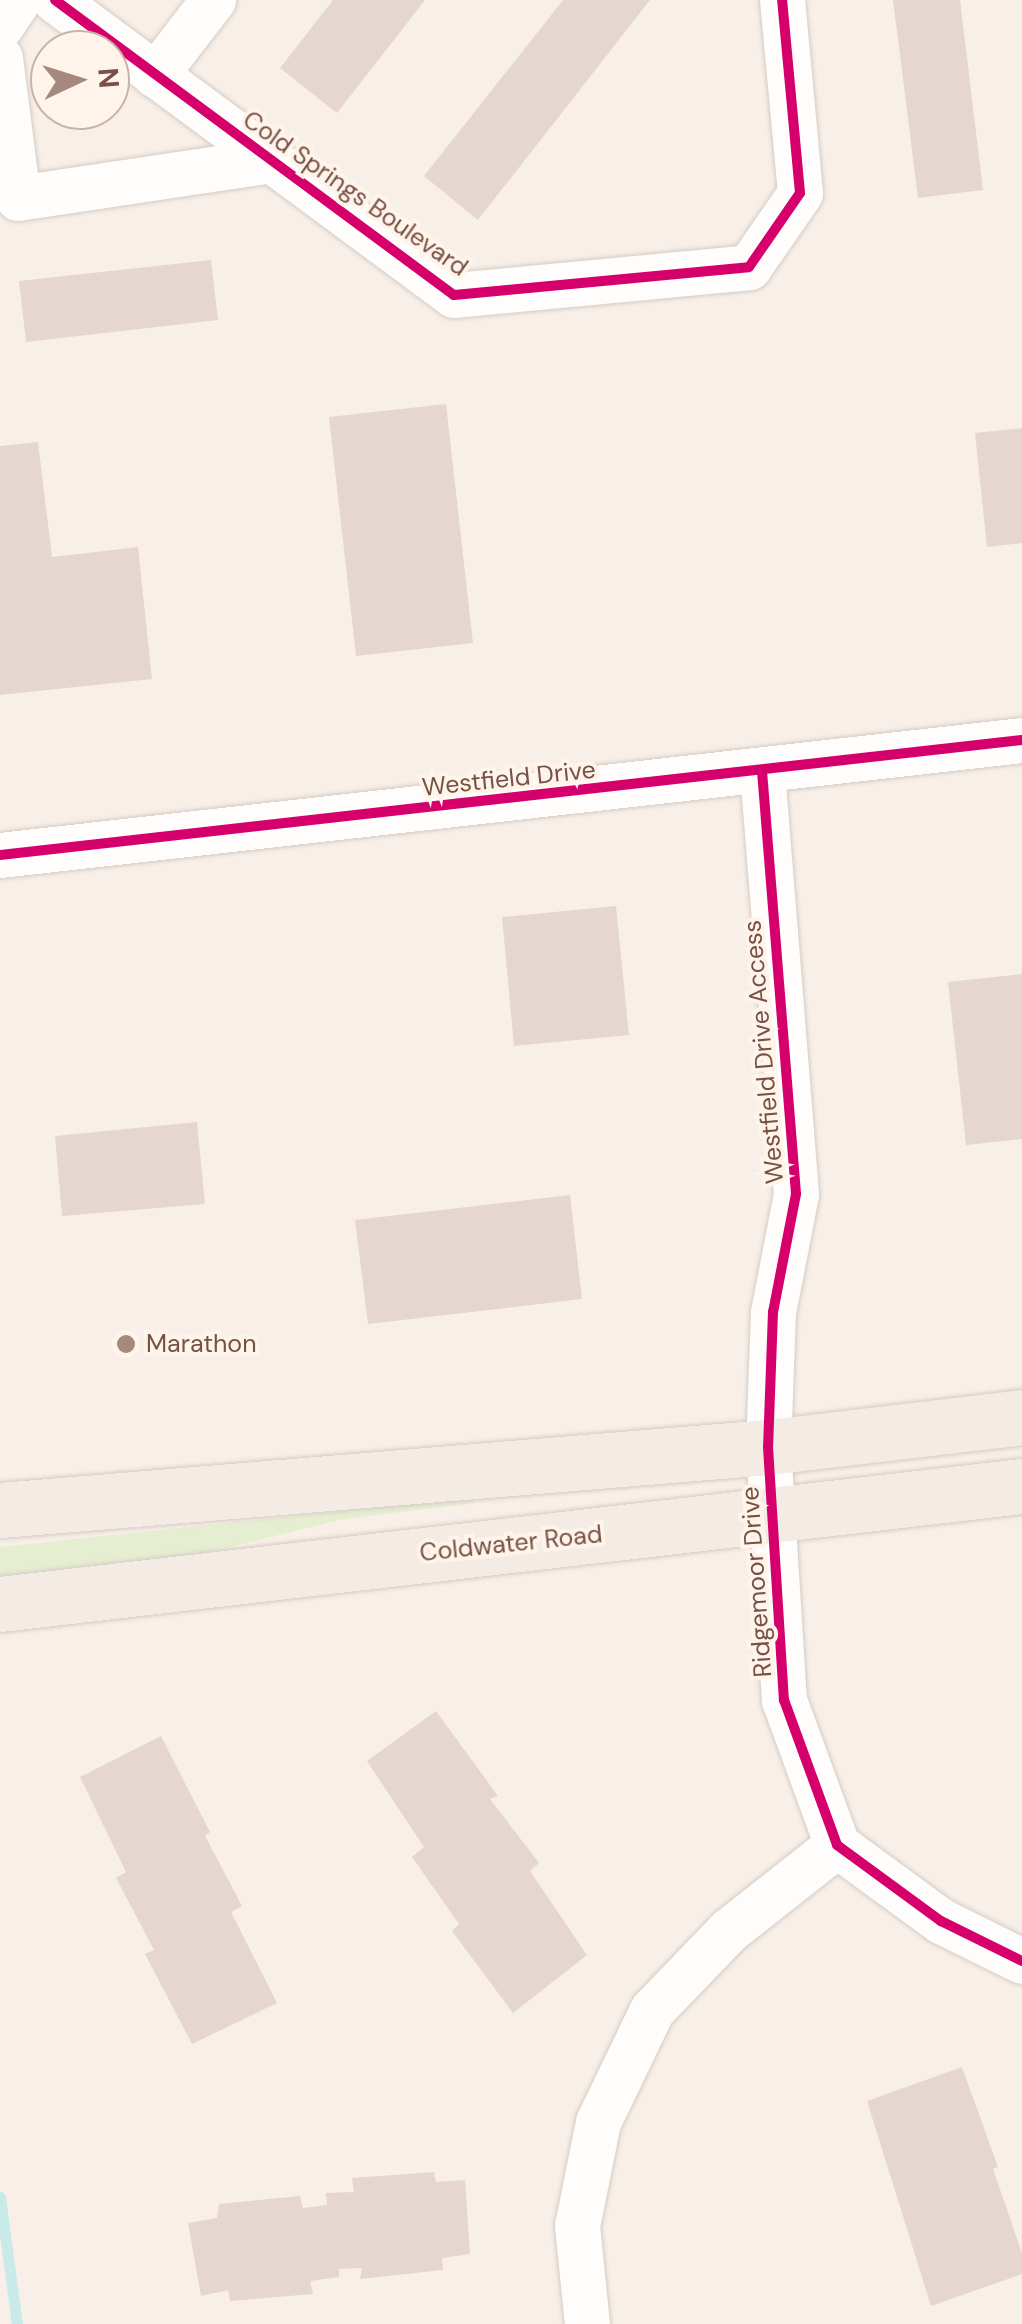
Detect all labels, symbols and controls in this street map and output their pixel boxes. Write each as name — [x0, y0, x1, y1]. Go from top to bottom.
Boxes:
north arrow — [30, 30, 130, 130]
text: N — [89, 67, 128, 89]
street label: Cold Springs Boulevard — [237, 105, 473, 283]
street label: Westfield Drive — [421, 755, 597, 803]
street label: Westfield Drive Access — [738, 919, 790, 1185]
place label: Marathon — [146, 1329, 256, 1359]
marker: Marathon — [115, 1333, 137, 1355]
street label: Ridgemoor Drive — [735, 1486, 779, 1678]
street label: Coldwater Road — [418, 1519, 604, 1569]

